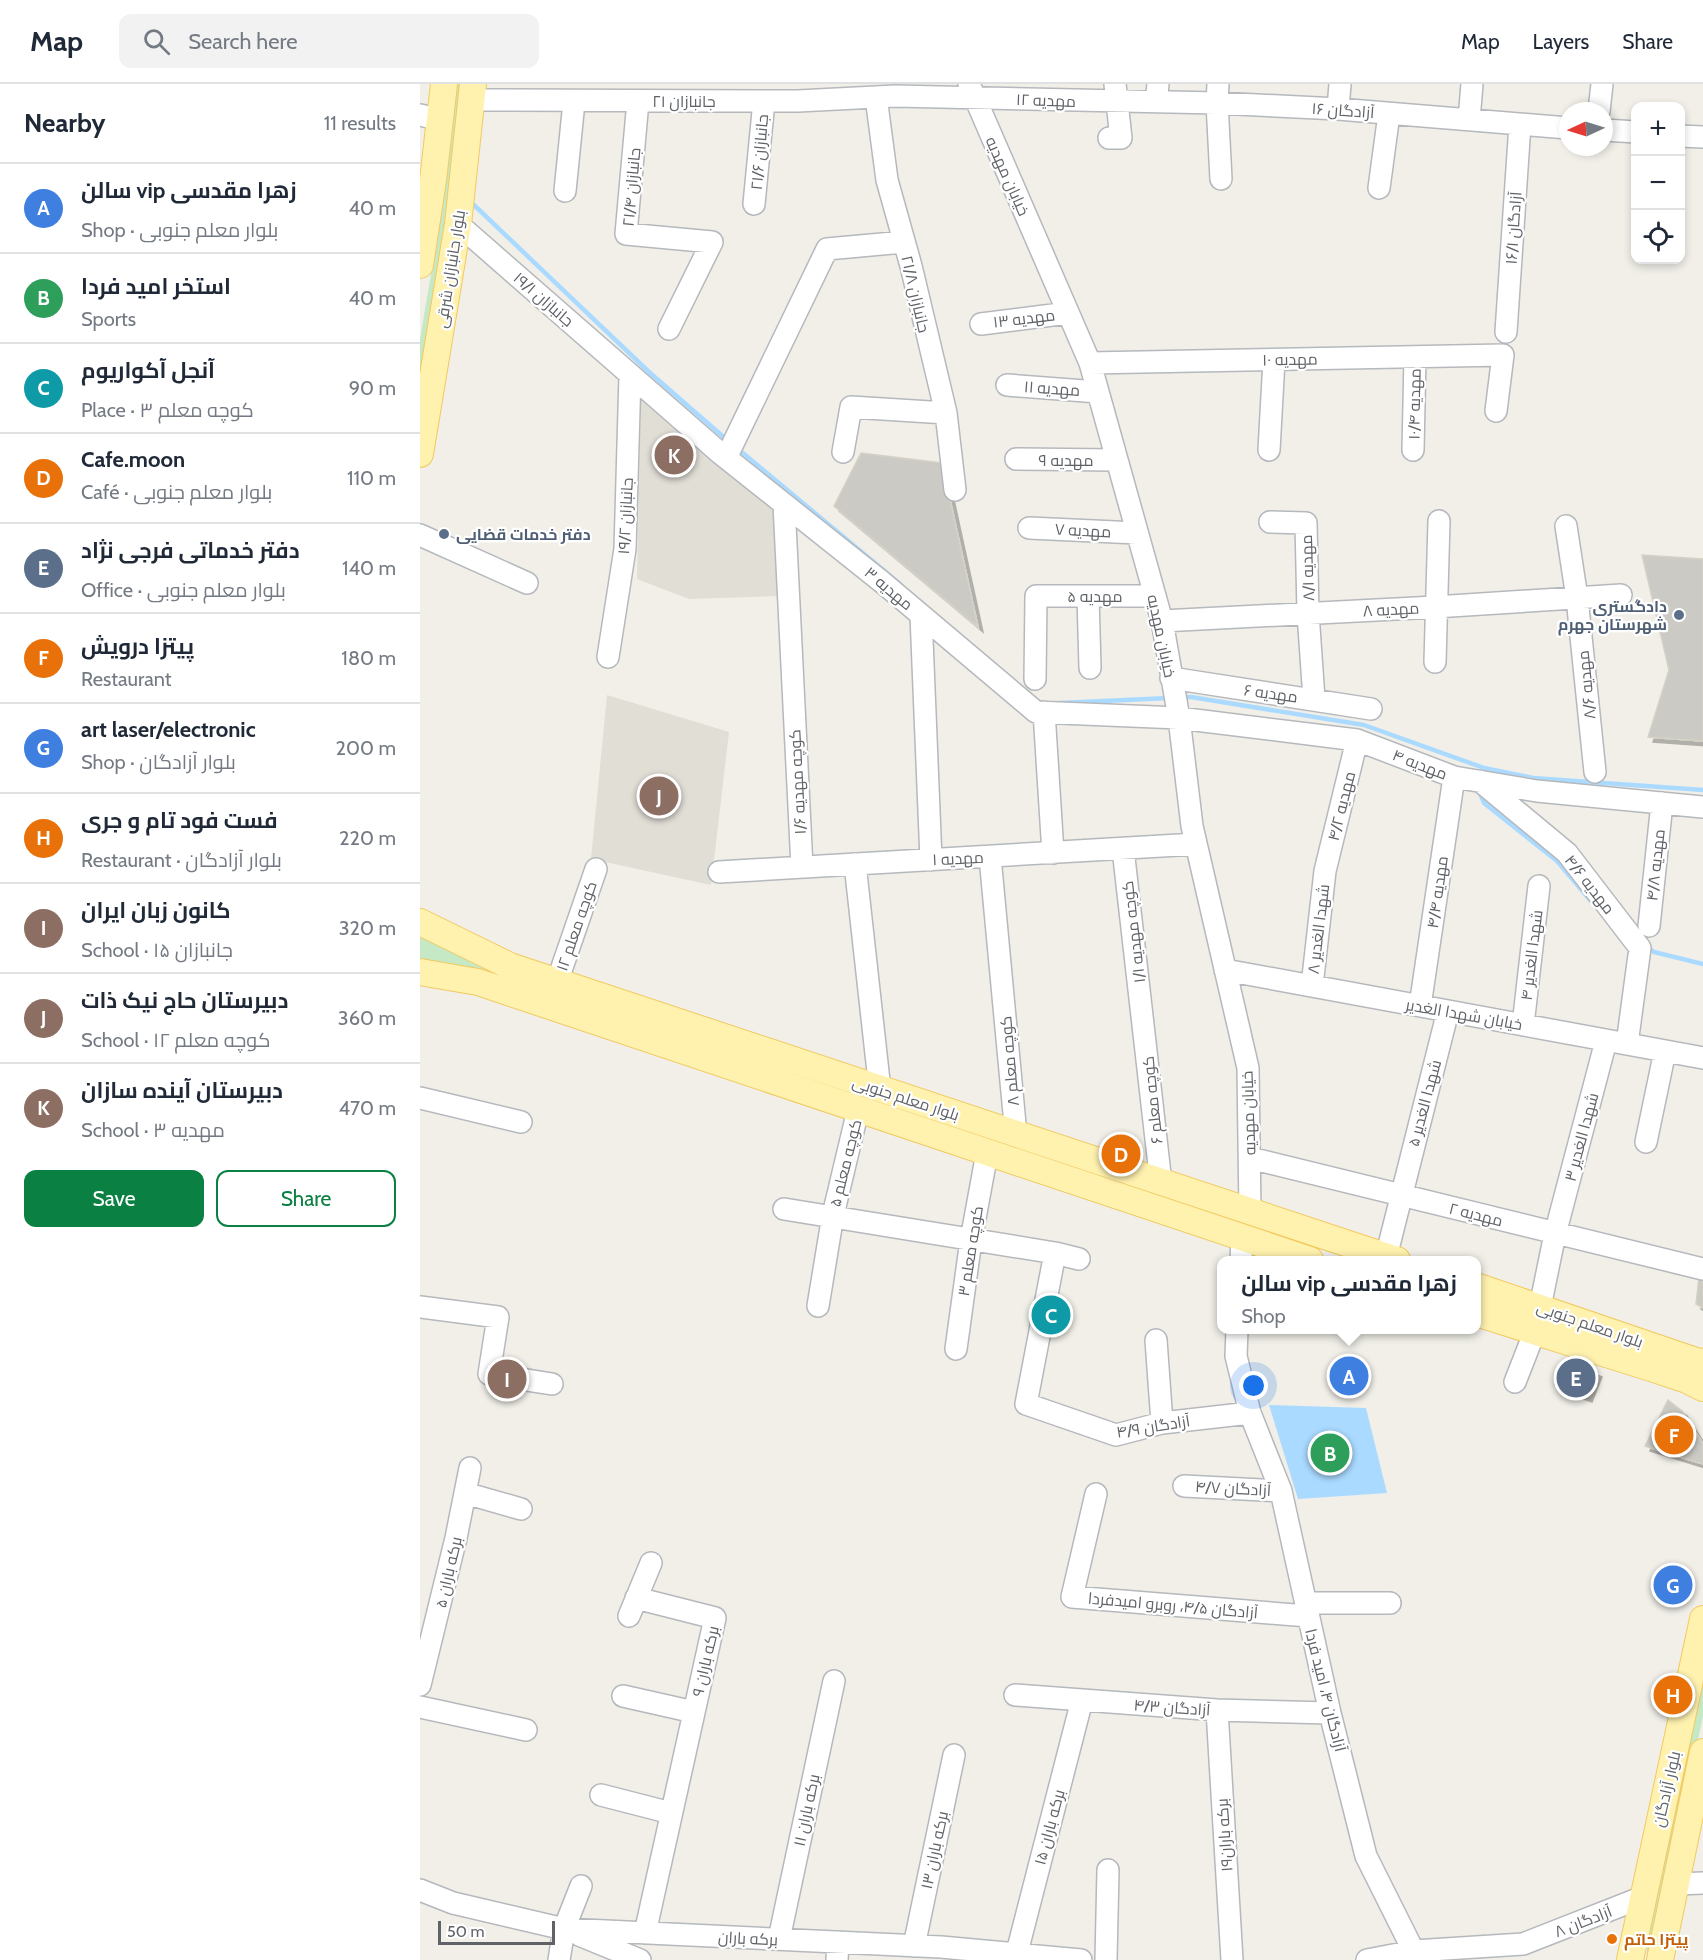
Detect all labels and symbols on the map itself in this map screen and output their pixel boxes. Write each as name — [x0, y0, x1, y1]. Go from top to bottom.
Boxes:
street label: مهدیه ۱۲ — [1016, 90, 1076, 112]
street label: جانبازان ۲۱ — [652, 92, 716, 112]
street label: آزادگان ۱۶ — [1311, 99, 1376, 123]
north arrow — [1559, 102, 1613, 156]
street label: جانبازان ۲۱/۶ — [747, 113, 773, 191]
street label: خیابان مهدیه — [981, 134, 1033, 219]
street label: جانبازان ۲۱/۴ — [619, 147, 645, 227]
street label: آزادگان ۱۶/۱ — [1501, 190, 1527, 265]
street label: بلوار جانبازان شرقی — [432, 209, 470, 330]
street label: جانبازان ۲۱/۸ — [896, 254, 934, 335]
street label: جانبازان ۱۹/۱ — [509, 268, 578, 331]
street label: مهدیه ۱۳ — [992, 305, 1056, 333]
street label: مهدیه ۱۰ — [1262, 350, 1318, 370]
street label: مهدیه ۱۰/۴ — [1404, 368, 1426, 440]
street label: مهدیه ۱۱ — [1023, 377, 1081, 401]
pin: K — [654, 432, 694, 478]
street label: مهدیه ۹ — [1039, 451, 1093, 471]
street label: جانبازان ۱۹/۲ — [614, 477, 638, 555]
street label: مهدیه ۷ — [1054, 520, 1112, 542]
place label: دفتر خدمات قضایی — [456, 525, 591, 544]
marker: دفتر خدمات قضایی — [437, 527, 451, 541]
street label: مهدیه ۸/۱ — [1297, 534, 1319, 602]
street label: مهدیه ۳ — [860, 563, 917, 615]
street label: مهدیه ۵ — [1067, 587, 1123, 607]
street label: خیابان مهدیه — [1142, 593, 1180, 680]
place label: دادگستری شهرستان جهرم — [1558, 597, 1667, 636]
street label: مهدیه ۸ — [1362, 599, 1420, 621]
marker: دادگستری شهرستان جهرم — [1672, 608, 1686, 622]
street label: مهدیه ۸/۶ — [1573, 649, 1601, 720]
street label: مهدیه ۶ — [1243, 680, 1299, 708]
street label: کوچه مهدیه ۱/۶ — [785, 729, 812, 835]
street label: مهدیه ۴ — [1389, 745, 1450, 785]
street label: مهدیه ۴/۲ — [1324, 769, 1360, 843]
pin: J — [640, 774, 678, 818]
street label: مهدیه ۴/۸ — [1642, 828, 1670, 902]
street label: مهدیه ۱ — [932, 848, 984, 870]
street label: مهدیه ۴/۶ — [1560, 851, 1619, 918]
street label: مهدیه ۴/۴ — [1423, 855, 1453, 930]
street label: کوچه معلم ۱۲ — [552, 879, 603, 974]
street label: کوچه مهدیه ۱/۱ — [1118, 880, 1151, 984]
street label: شهدا الغدیر ۸ — [1304, 883, 1334, 975]
street label: شهدا الغدیر ۴ — [1517, 909, 1547, 1002]
street label: خیابان شهدا الغدیر — [1403, 995, 1524, 1035]
street label: کوچه معلم ۸ — [996, 1015, 1025, 1107]
street label: کوچه معلم ۶ — [1138, 1055, 1169, 1145]
street label: شهدا الغدیر ۵ — [1404, 1058, 1446, 1149]
street label: خیابان مهدیه — [1238, 1070, 1260, 1156]
street label: بلوار معلم جنوبی — [849, 1072, 962, 1127]
street label: شهدا الغدیر ۳ — [1561, 1091, 1603, 1184]
street label: کوچه معلم ۵ — [825, 1118, 867, 1209]
pin: D — [1102, 1132, 1140, 1176]
street label: مهدیه ۲ — [1447, 1199, 1505, 1231]
street label: کوچه معلم ۳ — [954, 1204, 989, 1298]
pin: C — [1032, 1292, 1070, 1338]
street label: بلوار معلم جنوبی — [1533, 1297, 1646, 1353]
pin: A — [1330, 1354, 1368, 1398]
pin: I — [488, 1356, 526, 1402]
pin: E — [1556, 1356, 1596, 1400]
your location — [1239, 1371, 1268, 1400]
street label: آزادگان ۴/۹ — [1115, 1411, 1192, 1443]
pin: F — [1654, 1412, 1694, 1458]
pin: B — [1310, 1430, 1350, 1476]
street label: آزادگان ۴/۷ — [1194, 1477, 1272, 1501]
street label: برکه باران ۵ — [431, 1535, 467, 1610]
pin: G — [1654, 1562, 1692, 1608]
street label: آزادگان ۴/۵، روبرو امیدفردا — [1087, 1589, 1260, 1623]
street label: برکه باران ۹ — [688, 1624, 724, 1699]
street label: آزادگان ۴، امید فردا — [1300, 1627, 1350, 1755]
pin: H — [1654, 1672, 1692, 1718]
street label: آزادگان ۴/۳ — [1133, 1695, 1212, 1721]
street label: بلوار آزادگان — [1649, 1749, 1685, 1829]
street label: برکه باران ۱۱ — [790, 1772, 824, 1848]
street label: برکه باران ۱۵ — [1030, 1787, 1070, 1867]
street label: برکه باران۱۹ — [1212, 1798, 1238, 1872]
street label: برکه باران ۱۳ — [917, 1809, 953, 1891]
street label: آزادگان ۸ — [1552, 1902, 1616, 1942]
scale bar — [438, 1918, 555, 1946]
street label: برکه باران — [717, 1927, 778, 1951]
place label: پیتزا حاتم — [1624, 1930, 1689, 1951]
marker: پیتزا حاتم — [1605, 1932, 1619, 1946]

